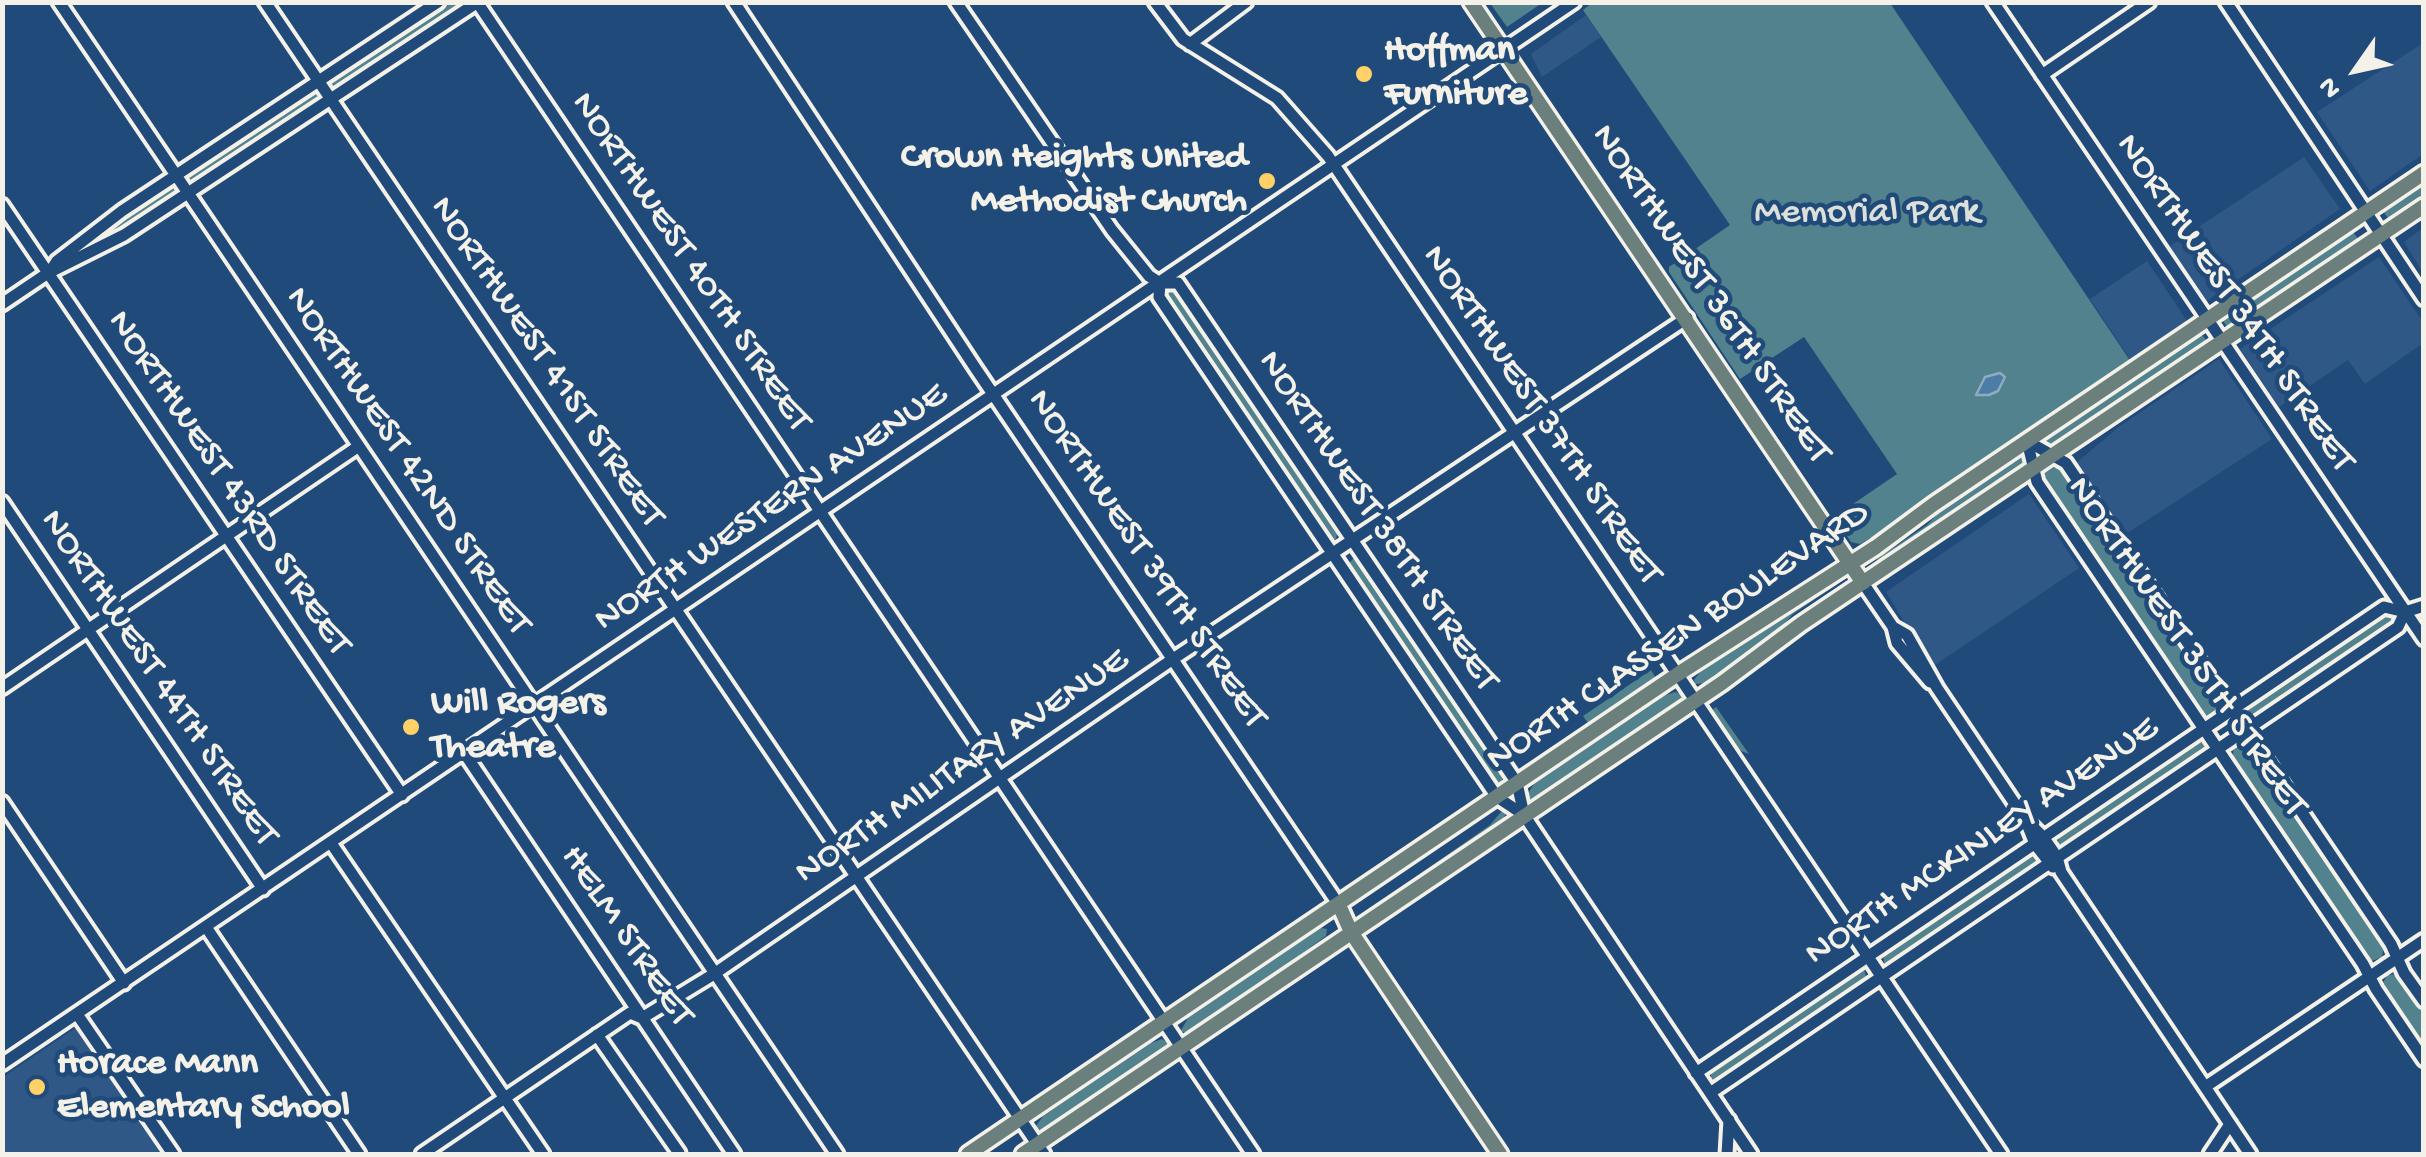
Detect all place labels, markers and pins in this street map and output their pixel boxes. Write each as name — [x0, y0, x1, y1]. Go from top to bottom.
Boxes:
place label: Hoffman Furniture — [1384, 29, 1527, 118]
marker: Hoffman Furniture — [1353, 63, 1375, 85]
place label: Crown Heights United Methodist Church — [901, 136, 1247, 225]
marker: Crown Heights United Methodist Church — [1256, 170, 1278, 192]
place label: Will Rogers Theatre — [431, 682, 606, 772]
marker: Will Rogers Theatre — [400, 716, 422, 738]
place label: Horace Mann Elementary School — [57, 1042, 350, 1132]
marker: Horace Mann Elementary School — [26, 1076, 48, 1098]

